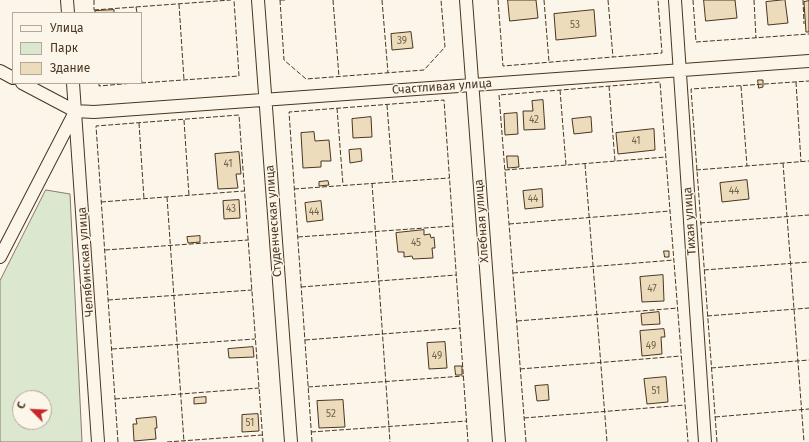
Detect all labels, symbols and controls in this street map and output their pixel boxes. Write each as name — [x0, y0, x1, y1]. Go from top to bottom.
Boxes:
legend — [12, 12, 142, 84]
house number: 53 — [570, 19, 580, 31]
text: Улица — [50, 21, 84, 35]
house number: 39 — [397, 35, 407, 47]
text: Парк — [50, 41, 78, 55]
text: Здание — [50, 61, 90, 75]
street label: Счастливая улица — [391, 76, 493, 98]
house number: 42 — [529, 114, 539, 126]
house number: 41 — [631, 135, 641, 147]
house number: 41 — [223, 158, 233, 170]
street label: Студенческая улица — [263, 164, 285, 278]
street label: Хлебная улица — [472, 179, 492, 263]
house number: 44 — [729, 185, 739, 197]
street label: Тихая улица — [680, 186, 700, 256]
house number: 44 — [528, 193, 538, 205]
house number: 43 — [226, 203, 236, 215]
house number: 44 — [309, 206, 319, 218]
street label: Челябинская улица — [75, 207, 97, 317]
house number: 45 — [411, 237, 421, 249]
house number: 47 — [647, 283, 657, 295]
house number: 49 — [646, 340, 656, 352]
house number: 49 — [432, 350, 442, 362]
house number: 51 — [652, 385, 660, 397]
north arrow — [12, 390, 52, 430]
text: С — [14, 400, 29, 411]
house number: 52 — [326, 408, 336, 420]
house number: 51 — [246, 417, 254, 429]

